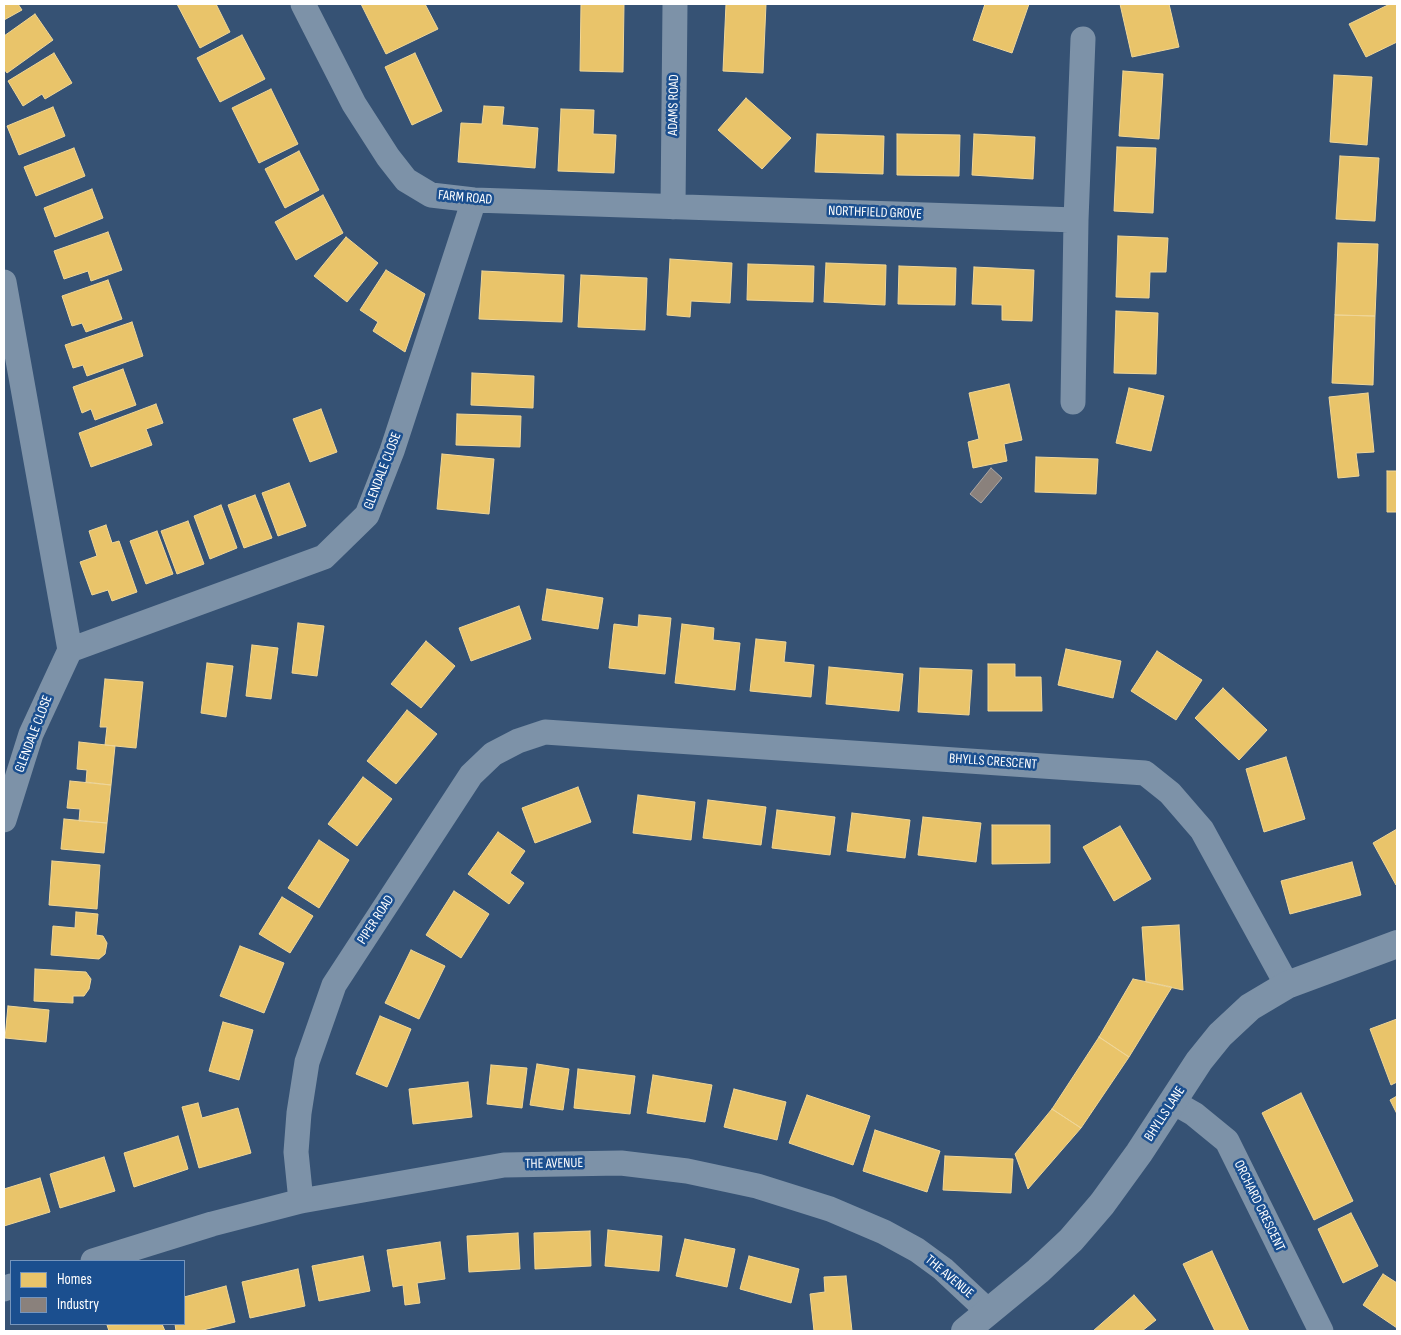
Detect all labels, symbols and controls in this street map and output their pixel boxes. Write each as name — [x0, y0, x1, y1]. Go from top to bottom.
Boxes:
street label: ADAMS ROAD — [665, 74, 683, 136]
street label: FARM ROAD — [437, 187, 493, 209]
street label: NORTHFIELD GROVE — [828, 203, 922, 223]
street label: GLENDALE CLOSE — [361, 430, 405, 512]
street label: GLENDALE CLOSE — [12, 693, 56, 775]
street label: BHYLLS CRESCENT — [948, 751, 1038, 773]
street label: PIPER ROAD — [354, 892, 398, 948]
street label: BHYLLS LANE — [1141, 1083, 1189, 1145]
street label: THE AVENUE — [525, 1155, 583, 1173]
street label: ORCHARD CRESCENT — [1230, 1158, 1288, 1254]
street label: THE AVENUE — [921, 1252, 977, 1302]
legend — [10, 1260, 185, 1325]
text: Homes — [57, 1270, 92, 1289]
text: Industry — [57, 1295, 99, 1314]

